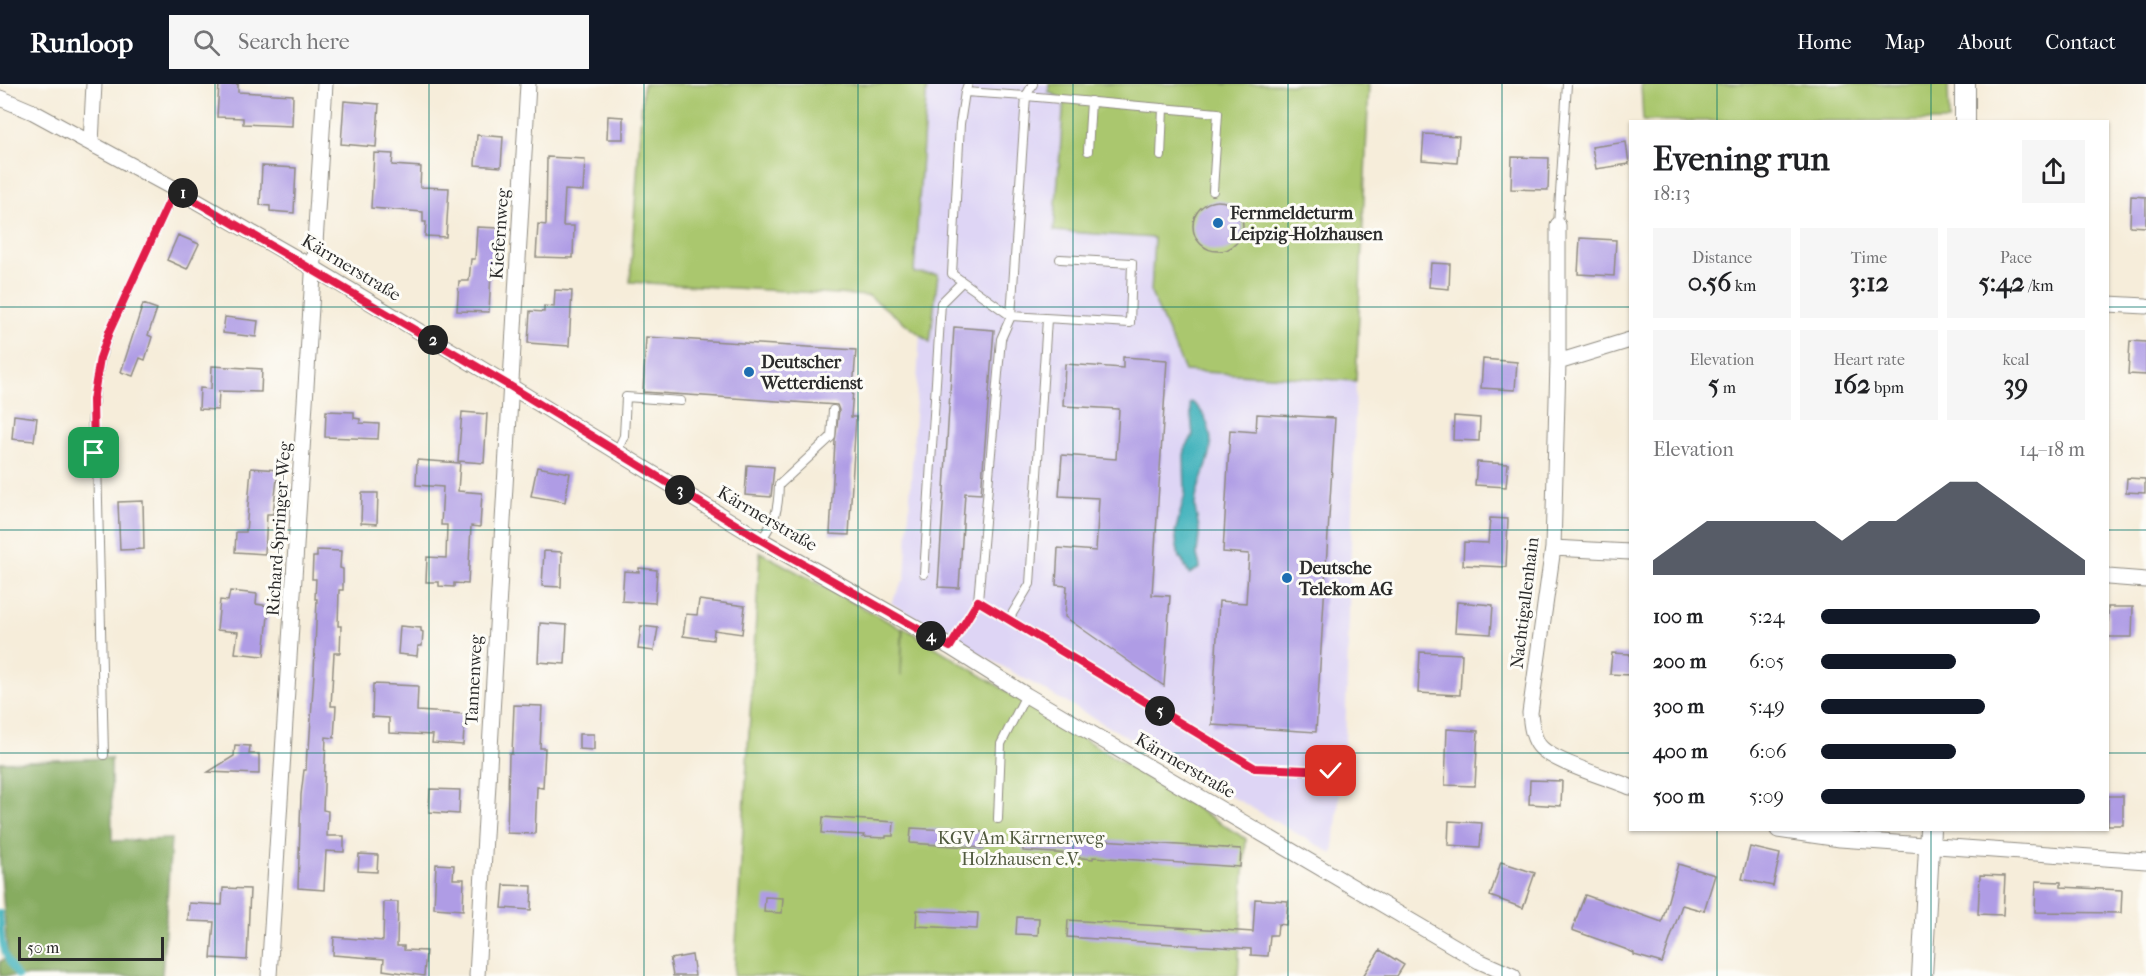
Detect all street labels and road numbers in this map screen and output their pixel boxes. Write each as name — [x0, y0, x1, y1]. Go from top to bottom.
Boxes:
street label: Kiefernweg — [486, 187, 514, 280]
street label: Kärrnerstraße — [298, 230, 404, 306]
street label: Richard-Springer-Weg — [262, 441, 296, 617]
street label: Kärrnerstraße — [713, 482, 821, 556]
street label: Nachtigallenhain — [1507, 535, 1544, 670]
street label: Tannenweg — [461, 634, 487, 726]
street label: Kärrnerstraße — [1131, 729, 1239, 803]

